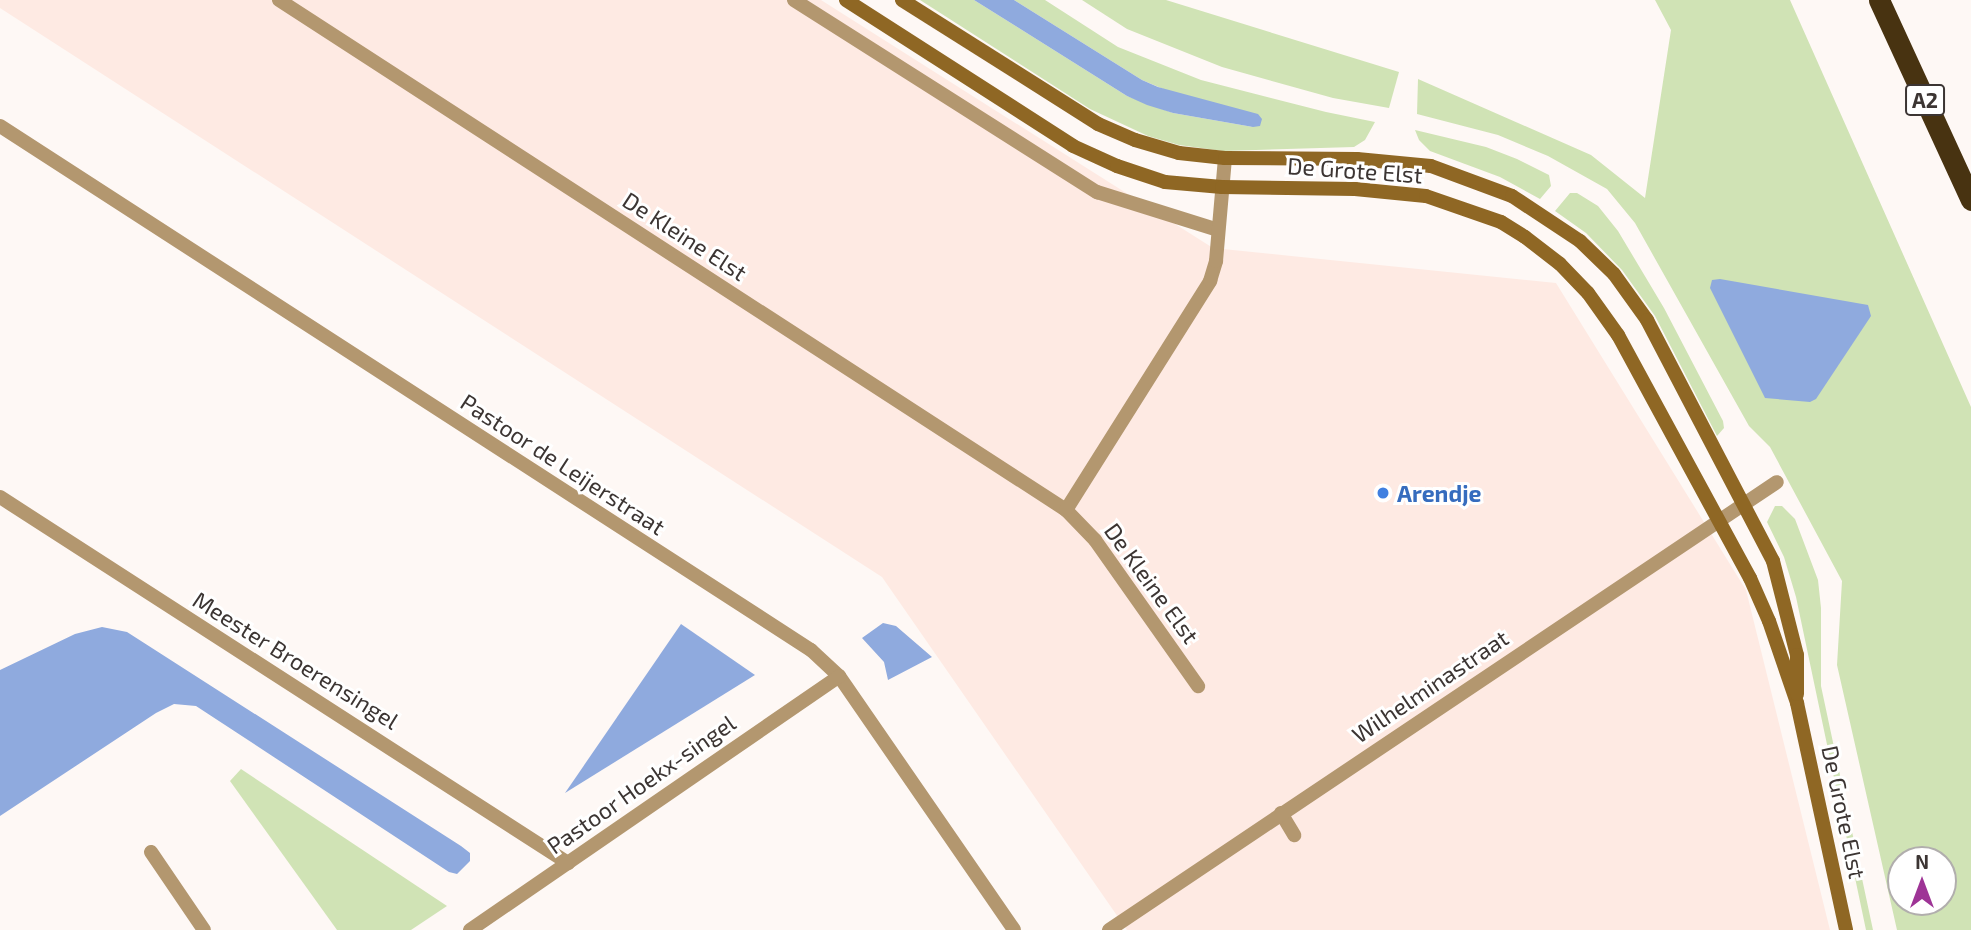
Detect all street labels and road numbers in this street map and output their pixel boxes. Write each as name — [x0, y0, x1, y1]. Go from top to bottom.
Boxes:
road number: A2 — [1904, 82, 1946, 118]
street label: De Grote Elst — [1286, 152, 1424, 188]
street label: De Kleine Elst — [618, 186, 752, 286]
street label: Pastoor de Leijerstraat — [455, 387, 671, 541]
street label: De Kleine Elst — [1099, 517, 1205, 649]
street label: Meester Broerensingel — [188, 585, 404, 735]
street label: Wilhelminastraat — [1347, 624, 1513, 748]
street label: Pastoor Hoekx-singel — [541, 708, 741, 860]
street label: De Grote Elst — [1816, 743, 1872, 881]

